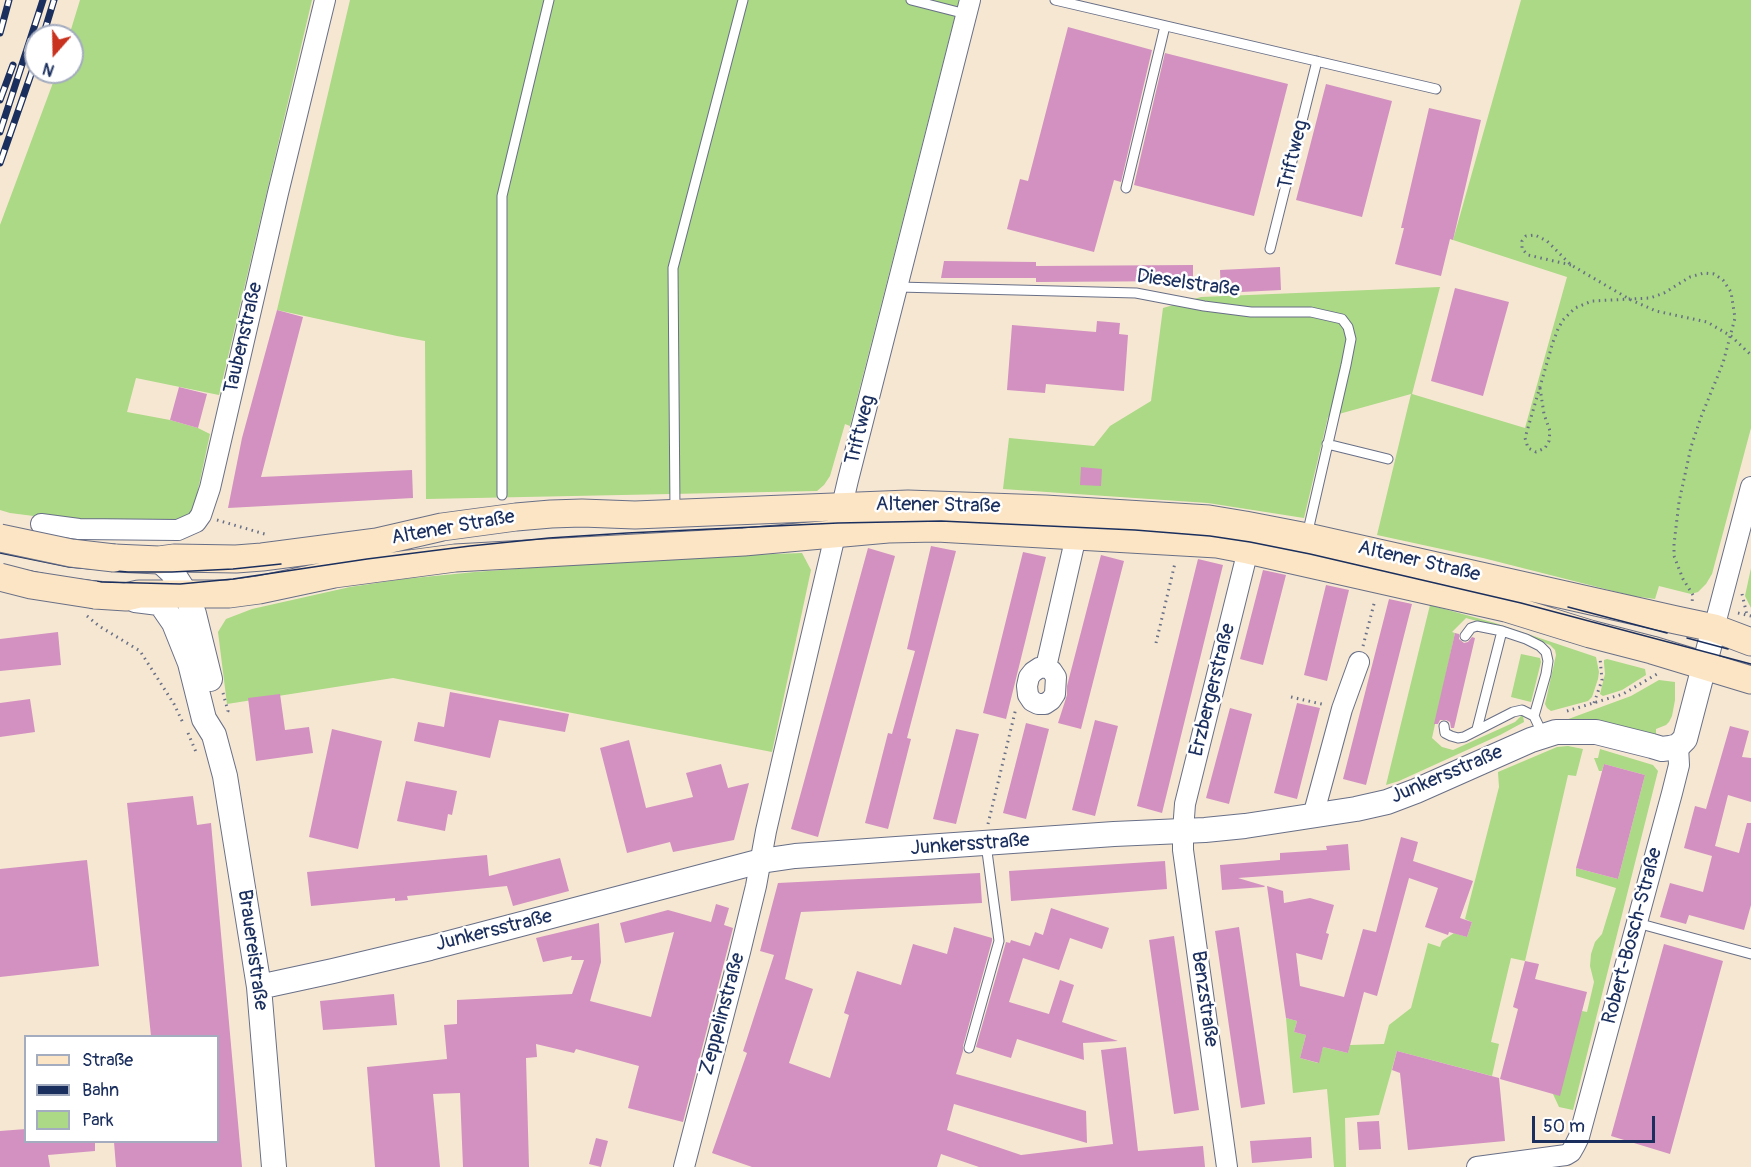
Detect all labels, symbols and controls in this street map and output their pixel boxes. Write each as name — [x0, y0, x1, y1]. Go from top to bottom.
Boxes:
north arrow — [24, 24, 84, 84]
text: N — [40, 58, 57, 80]
street label: Triftweg — [1274, 118, 1314, 192]
street label: Dieselstraße — [1135, 265, 1241, 303]
street label: Taubenstraße — [220, 280, 268, 396]
street label: Triftweg — [841, 393, 881, 467]
street label: Altener Straße — [875, 493, 1001, 519]
street label: Altener Straße — [389, 505, 517, 551]
street label: Altener Straße — [1355, 536, 1483, 588]
street label: Erzbergerstraße — [1185, 621, 1241, 759]
street label: Junkersstraße — [1387, 741, 1507, 809]
street label: Junkersstraße — [910, 829, 1030, 861]
street label: Robert-Bosch-Straße — [1598, 845, 1668, 1027]
street label: Brauereistraße — [232, 888, 272, 1012]
street label: Junkersstraße — [433, 905, 555, 957]
street label: Benzstraße — [1185, 949, 1223, 1049]
street label: Zeppelinstraße — [695, 950, 751, 1078]
legend — [24, 1035, 219, 1143]
text: Straße — [82, 1049, 133, 1072]
text: Bahn — [82, 1079, 119, 1102]
scale bar — [1535, 1104, 1658, 1142]
text: Park — [82, 1109, 114, 1132]
text: 50 m — [1543, 1115, 1585, 1138]

